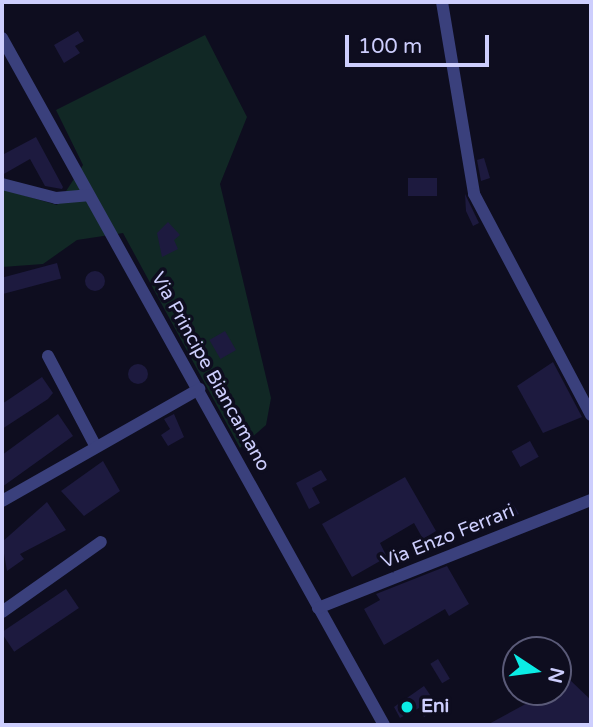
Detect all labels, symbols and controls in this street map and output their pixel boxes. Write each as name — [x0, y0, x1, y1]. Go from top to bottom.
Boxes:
scale bar — [348, 21, 491, 65]
text: 100 m — [358, 34, 422, 59]
street label: Via Principe Biancamano — [146, 268, 274, 476]
street label: Via Enzo Ferrari — [378, 500, 518, 574]
north arrow — [502, 636, 572, 706]
text: N — [543, 665, 568, 685]
place label: Eni — [421, 696, 449, 718]
marker: Eni — [399, 699, 415, 715]

